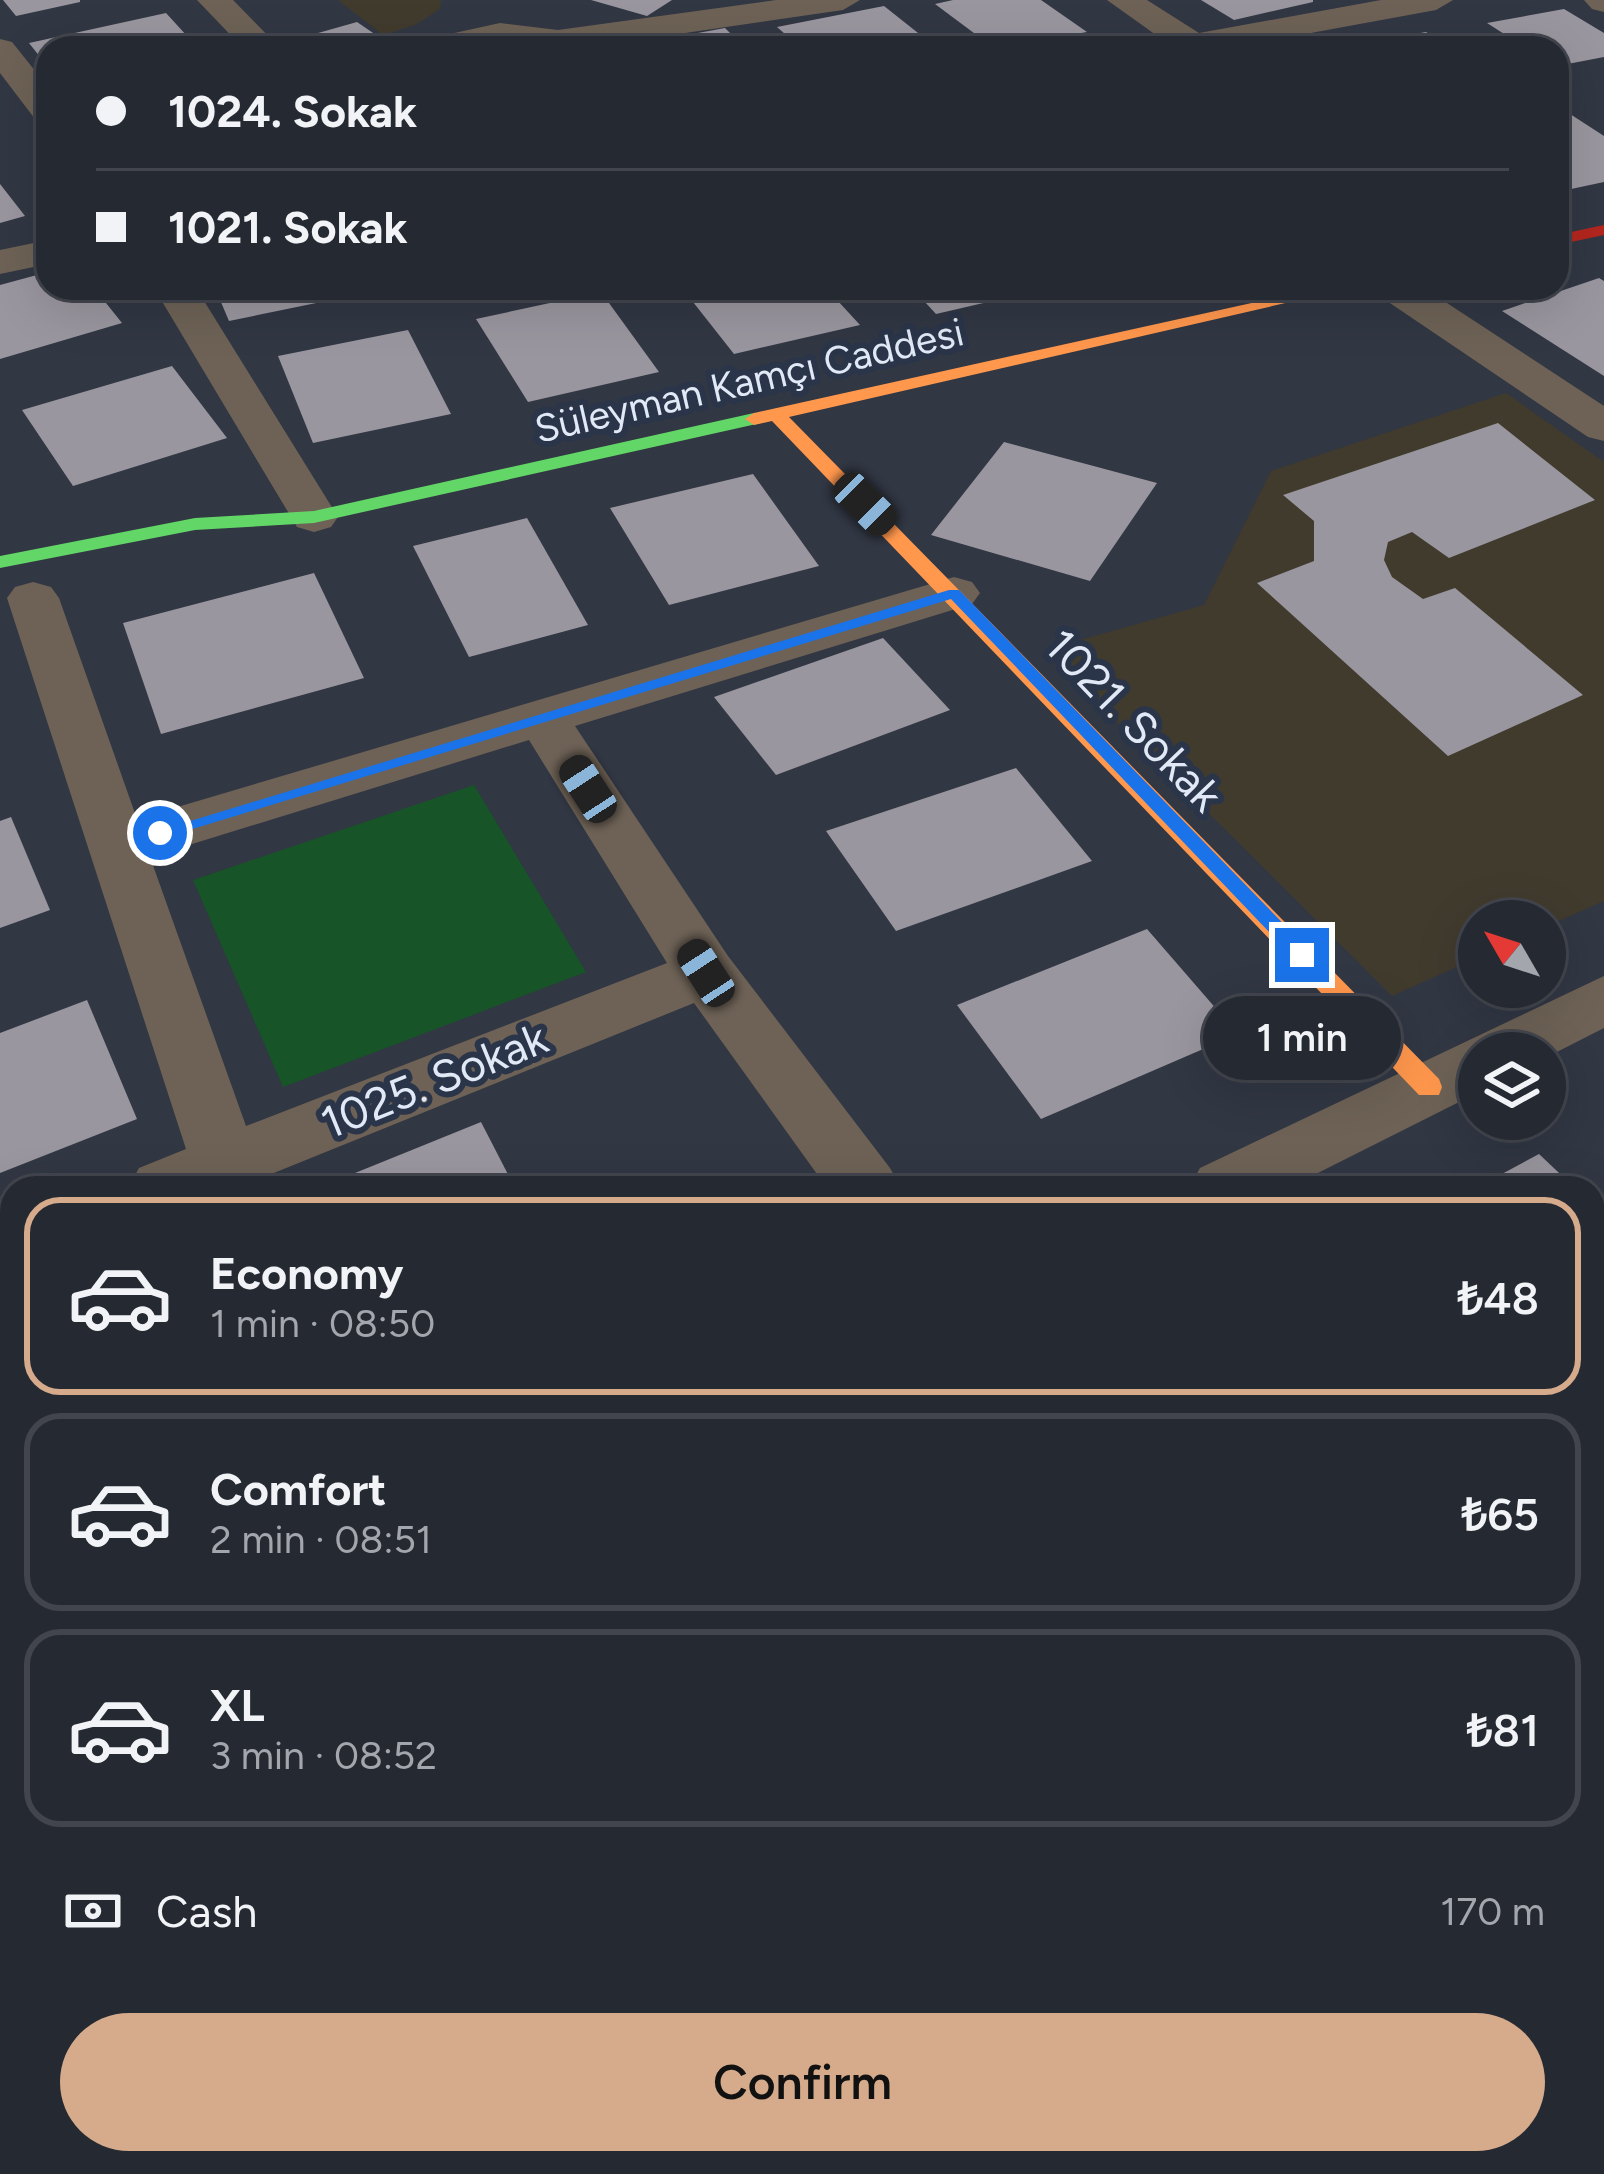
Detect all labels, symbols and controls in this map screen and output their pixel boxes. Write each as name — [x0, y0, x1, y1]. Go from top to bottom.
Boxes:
text: 1024. Sokak — [168, 84, 417, 138]
text: 1021. Sokak — [168, 200, 408, 254]
street label: Süleyman Kamçı Caddesi — [530, 308, 968, 453]
car — [827, 466, 903, 542]
street label: 1021. Sokak — [1034, 618, 1234, 822]
car — [553, 749, 623, 829]
route start — [133, 806, 187, 860]
north arrow — [1458, 900, 1566, 1008]
map controls — [1458, 900, 1566, 1140]
route end — [1275, 928, 1329, 982]
car — [671, 933, 741, 1013]
callout: 1 min — [1203, 997, 1401, 1081]
street label: 1025. Sokak — [313, 1010, 555, 1150]
text: 1 min — [1256, 1014, 1348, 1061]
button: layers — [1458, 1032, 1566, 1140]
icon: car — [66, 1242, 174, 1350]
text: Economy — [210, 1246, 403, 1300]
text: ₺48 — [1457, 1271, 1539, 1325]
text: 1 min · 08:50 — [210, 1300, 435, 1347]
icon: car — [66, 1458, 174, 1566]
text: Comfort — [210, 1462, 386, 1516]
text: ₺65 — [1461, 1487, 1539, 1541]
text: 2 min · 08:51 — [210, 1516, 432, 1563]
icon: car — [66, 1674, 174, 1782]
text: XL — [210, 1678, 265, 1732]
text: ₺81 — [1467, 1703, 1539, 1757]
text: 3 min · 08:52 — [210, 1732, 437, 1779]
icon: cash — [60, 1878, 126, 1944]
text: Cash — [156, 1884, 257, 1938]
text: 170 m — [1440, 1888, 1545, 1935]
button: Confirm — [60, 2013, 1545, 2151]

